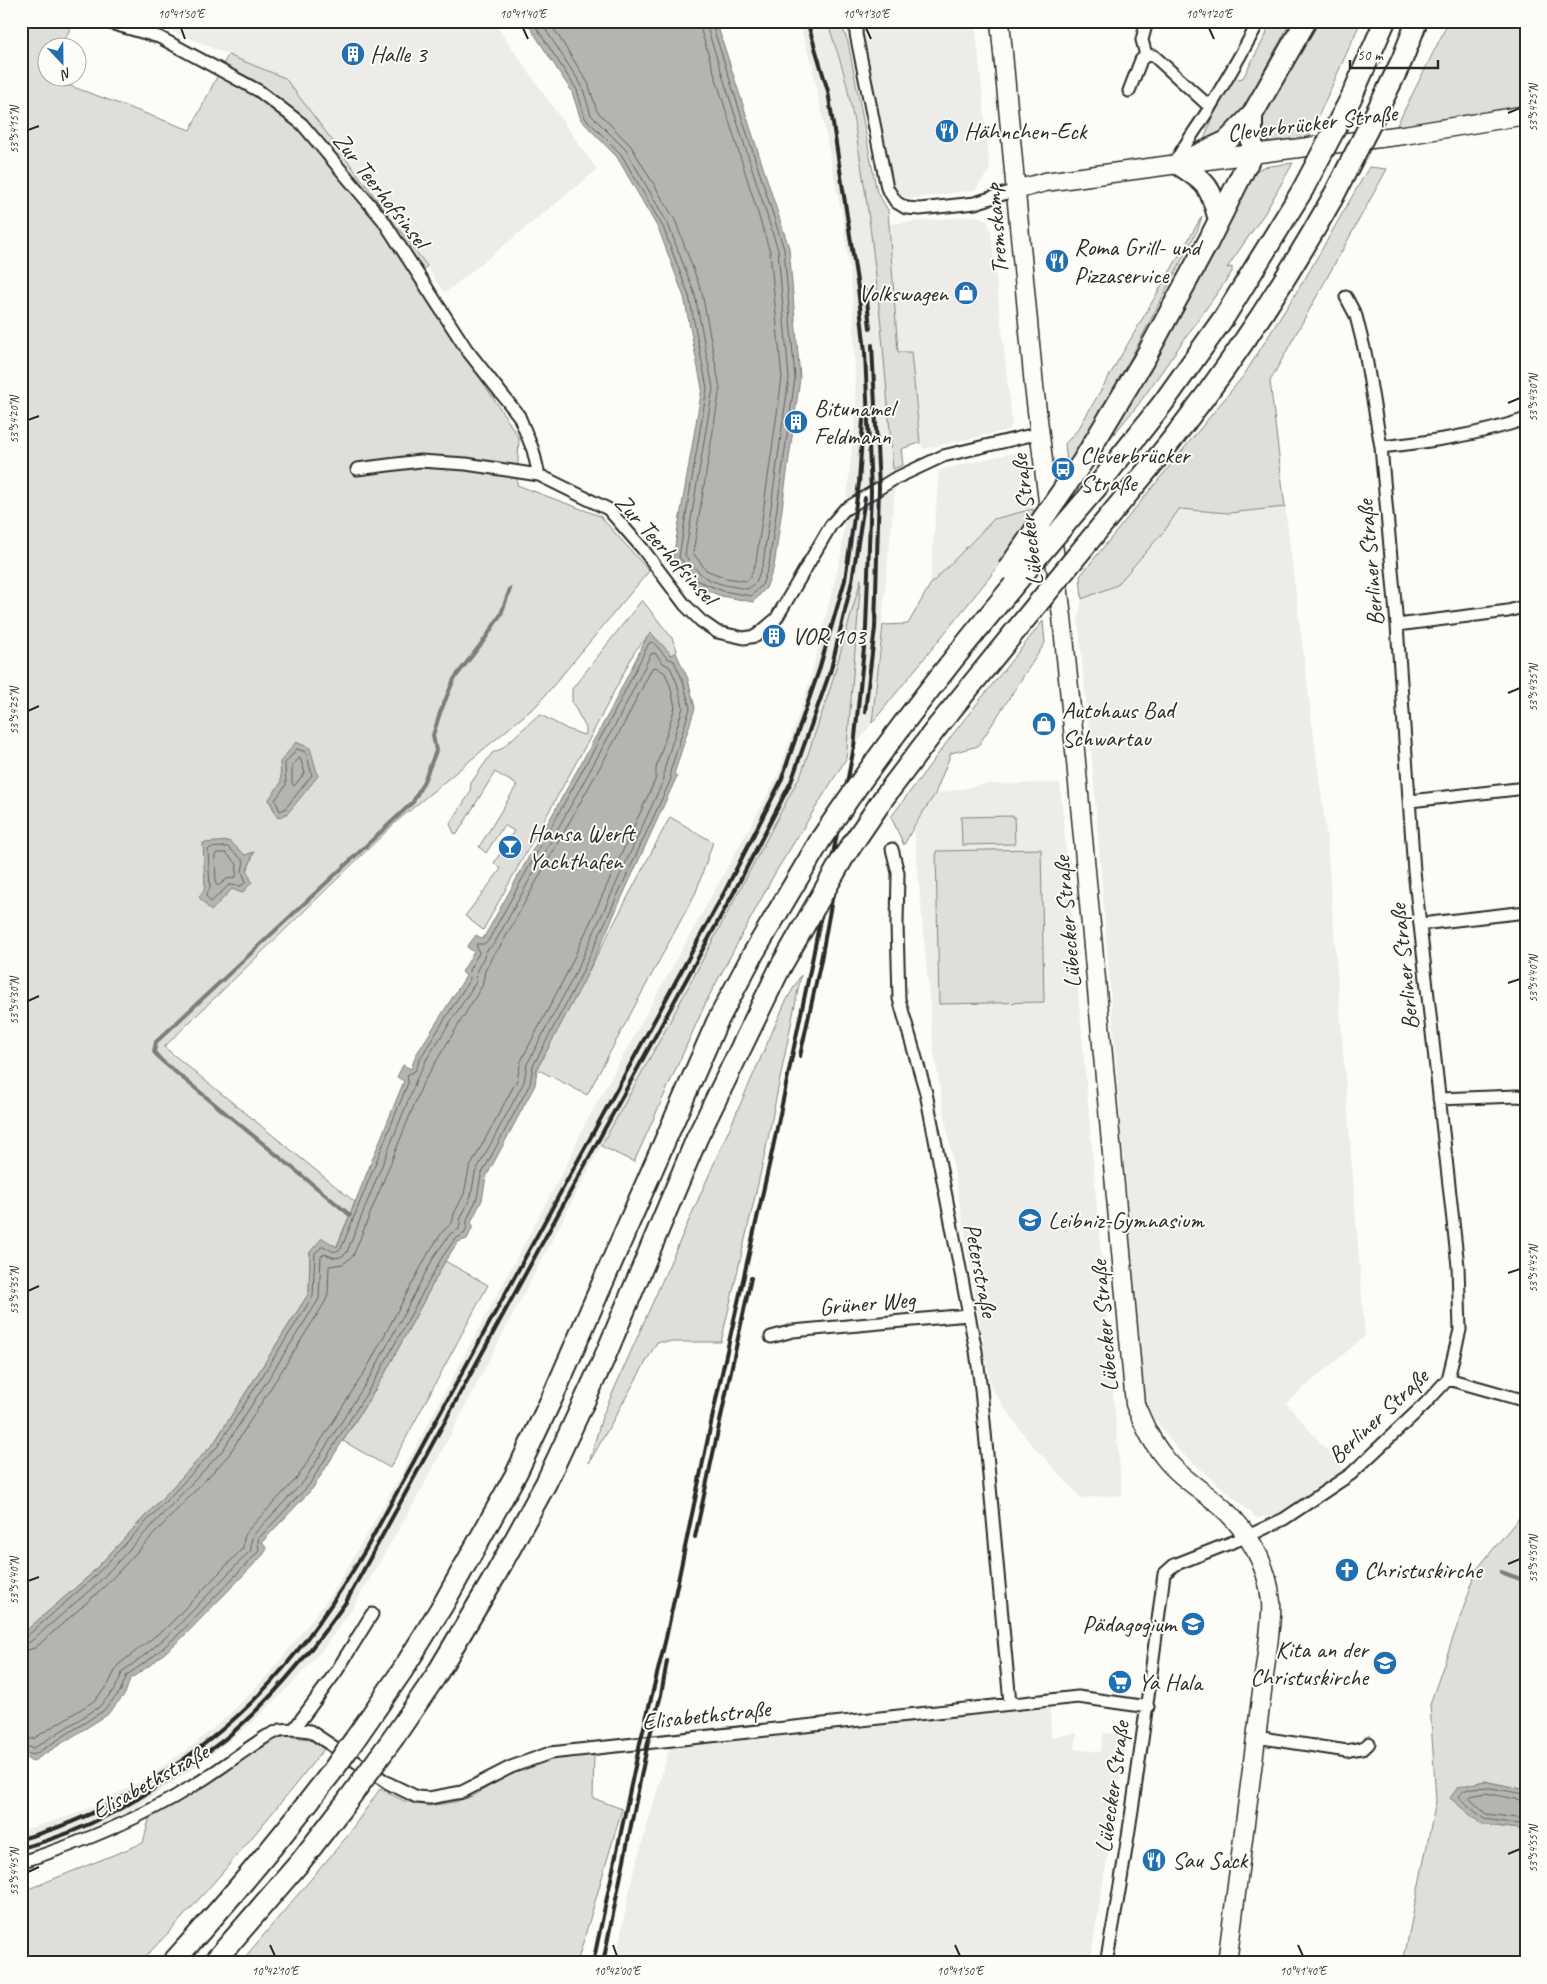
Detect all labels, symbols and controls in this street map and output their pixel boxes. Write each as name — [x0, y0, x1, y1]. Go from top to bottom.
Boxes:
text: 10°41'50"E — [158, 6, 206, 22]
text: 10°41'40"E — [500, 6, 548, 22]
text: 10°41'30"E — [843, 6, 891, 22]
text: 10°41'20"E — [1186, 6, 1234, 22]
north arrow — [38, 38, 88, 88]
scale bar — [1350, 38, 1437, 70]
place label: Halle 3 — [370, 39, 429, 69]
building icon: Halle 3 — [340, 41, 366, 67]
text: 50 m — [1357, 46, 1384, 65]
text: N — [57, 64, 74, 84]
text: 53°54'25"N — [1525, 83, 1541, 132]
street label: Cleverbrücker Straße — [1225, 97, 1401, 148]
text: 53°54'15"N — [6, 105, 22, 154]
place label: Hähnchen-Eck — [964, 116, 1089, 146]
restaurant icon: Hähnchen-Eck — [934, 118, 960, 144]
street label: Zur Teerhofsinsel — [326, 126, 438, 257]
street label: Tremskamp — [977, 181, 1015, 275]
place label: Roma Grill- und Pizzaservice — [1074, 232, 1203, 290]
restaurant icon: Roma Grill- und Pizzaservice — [1044, 248, 1070, 274]
place label: Volkswagen — [858, 278, 949, 308]
shop icon: Volkswagen — [953, 280, 979, 306]
text: 53°54'30"N — [1525, 373, 1541, 422]
place label: Bitunamel Feldmann — [814, 393, 898, 451]
text: 53°54'20"N — [6, 395, 22, 444]
building icon: Bitunamel Feldmann — [783, 409, 809, 435]
place label: Cleverbrücker Straße — [1080, 440, 1192, 498]
street label: Lübecker Straße — [1004, 450, 1050, 587]
bus stop icon: Cleverbrücker Straße — [1050, 456, 1076, 482]
street label: Zur Teerhofsinsel — [608, 487, 726, 614]
street label: Berliner Straße — [1349, 496, 1390, 627]
place label: VOR 103 — [792, 621, 868, 651]
building icon: VOR 103 — [761, 623, 787, 649]
text: 53°54'35"N — [1525, 663, 1541, 712]
text: 53°54'25"N — [6, 686, 22, 735]
place label: Autohaus Bad Schwartau — [1062, 695, 1178, 753]
shop icon: Autohaus Bad Schwartau — [1031, 711, 1057, 737]
place label: Hansa Werft Yachthafen — [528, 818, 636, 876]
bar icon: Hansa Werft Yachthafen — [497, 834, 523, 860]
street label: Lübecker Straße — [1046, 853, 1088, 989]
street label: Berliner Straße — [1382, 900, 1426, 1032]
text: 53°54'40"N — [1525, 954, 1541, 1003]
text: 53°54'30"N — [6, 976, 22, 1025]
place label: Leibniz-Gymnasium — [1048, 1205, 1205, 1235]
school or university icon: Leibniz-Gymnasium — [1017, 1207, 1043, 1233]
street label: Peterstraße — [957, 1221, 1005, 1322]
text: 53°54'45"N — [1525, 1244, 1541, 1293]
street label: Lübecker Straße — [1083, 1257, 1125, 1393]
text: 53°54'35"N — [6, 1266, 22, 1315]
street label: Grüner Weg — [818, 1284, 918, 1322]
street label: Berliner Straße — [1321, 1360, 1436, 1470]
text: 53°54'50"N — [1525, 1534, 1541, 1583]
place label: Christuskirche — [1364, 1555, 1484, 1585]
text: 53°54'40"N — [6, 1556, 22, 1605]
church icon: Christuskirche — [1334, 1557, 1360, 1583]
place label: Pädagogium — [1082, 1609, 1179, 1639]
school or university icon: Pädagogium — [1180, 1611, 1206, 1637]
place label: Kita an der Christuskirche — [1250, 1634, 1370, 1692]
school or university icon: Kita an der Christuskirche — [1372, 1650, 1398, 1676]
place label: Ya Hala — [1138, 1667, 1204, 1697]
supermarket icon: Ya Hala — [1107, 1669, 1133, 1695]
street label: Elisabethstraße — [640, 1693, 774, 1737]
street label: Lübecker Straße — [1088, 1717, 1136, 1855]
street label: Elisabethstraße — [86, 1736, 215, 1825]
text: 53°54'55"N — [1525, 1824, 1541, 1873]
place label: Sau Sack — [1172, 1845, 1250, 1875]
text: 53°54'45"N — [6, 1847, 22, 1896]
restaurant icon: Sau Sack — [1141, 1847, 1167, 1873]
text: 10°42'10"E — [252, 1963, 300, 1979]
text: 10°42'00"E — [594, 1963, 642, 1979]
text: 10°41'50"E — [937, 1963, 985, 1979]
text: 10°41'40"E — [1280, 1963, 1328, 1979]

